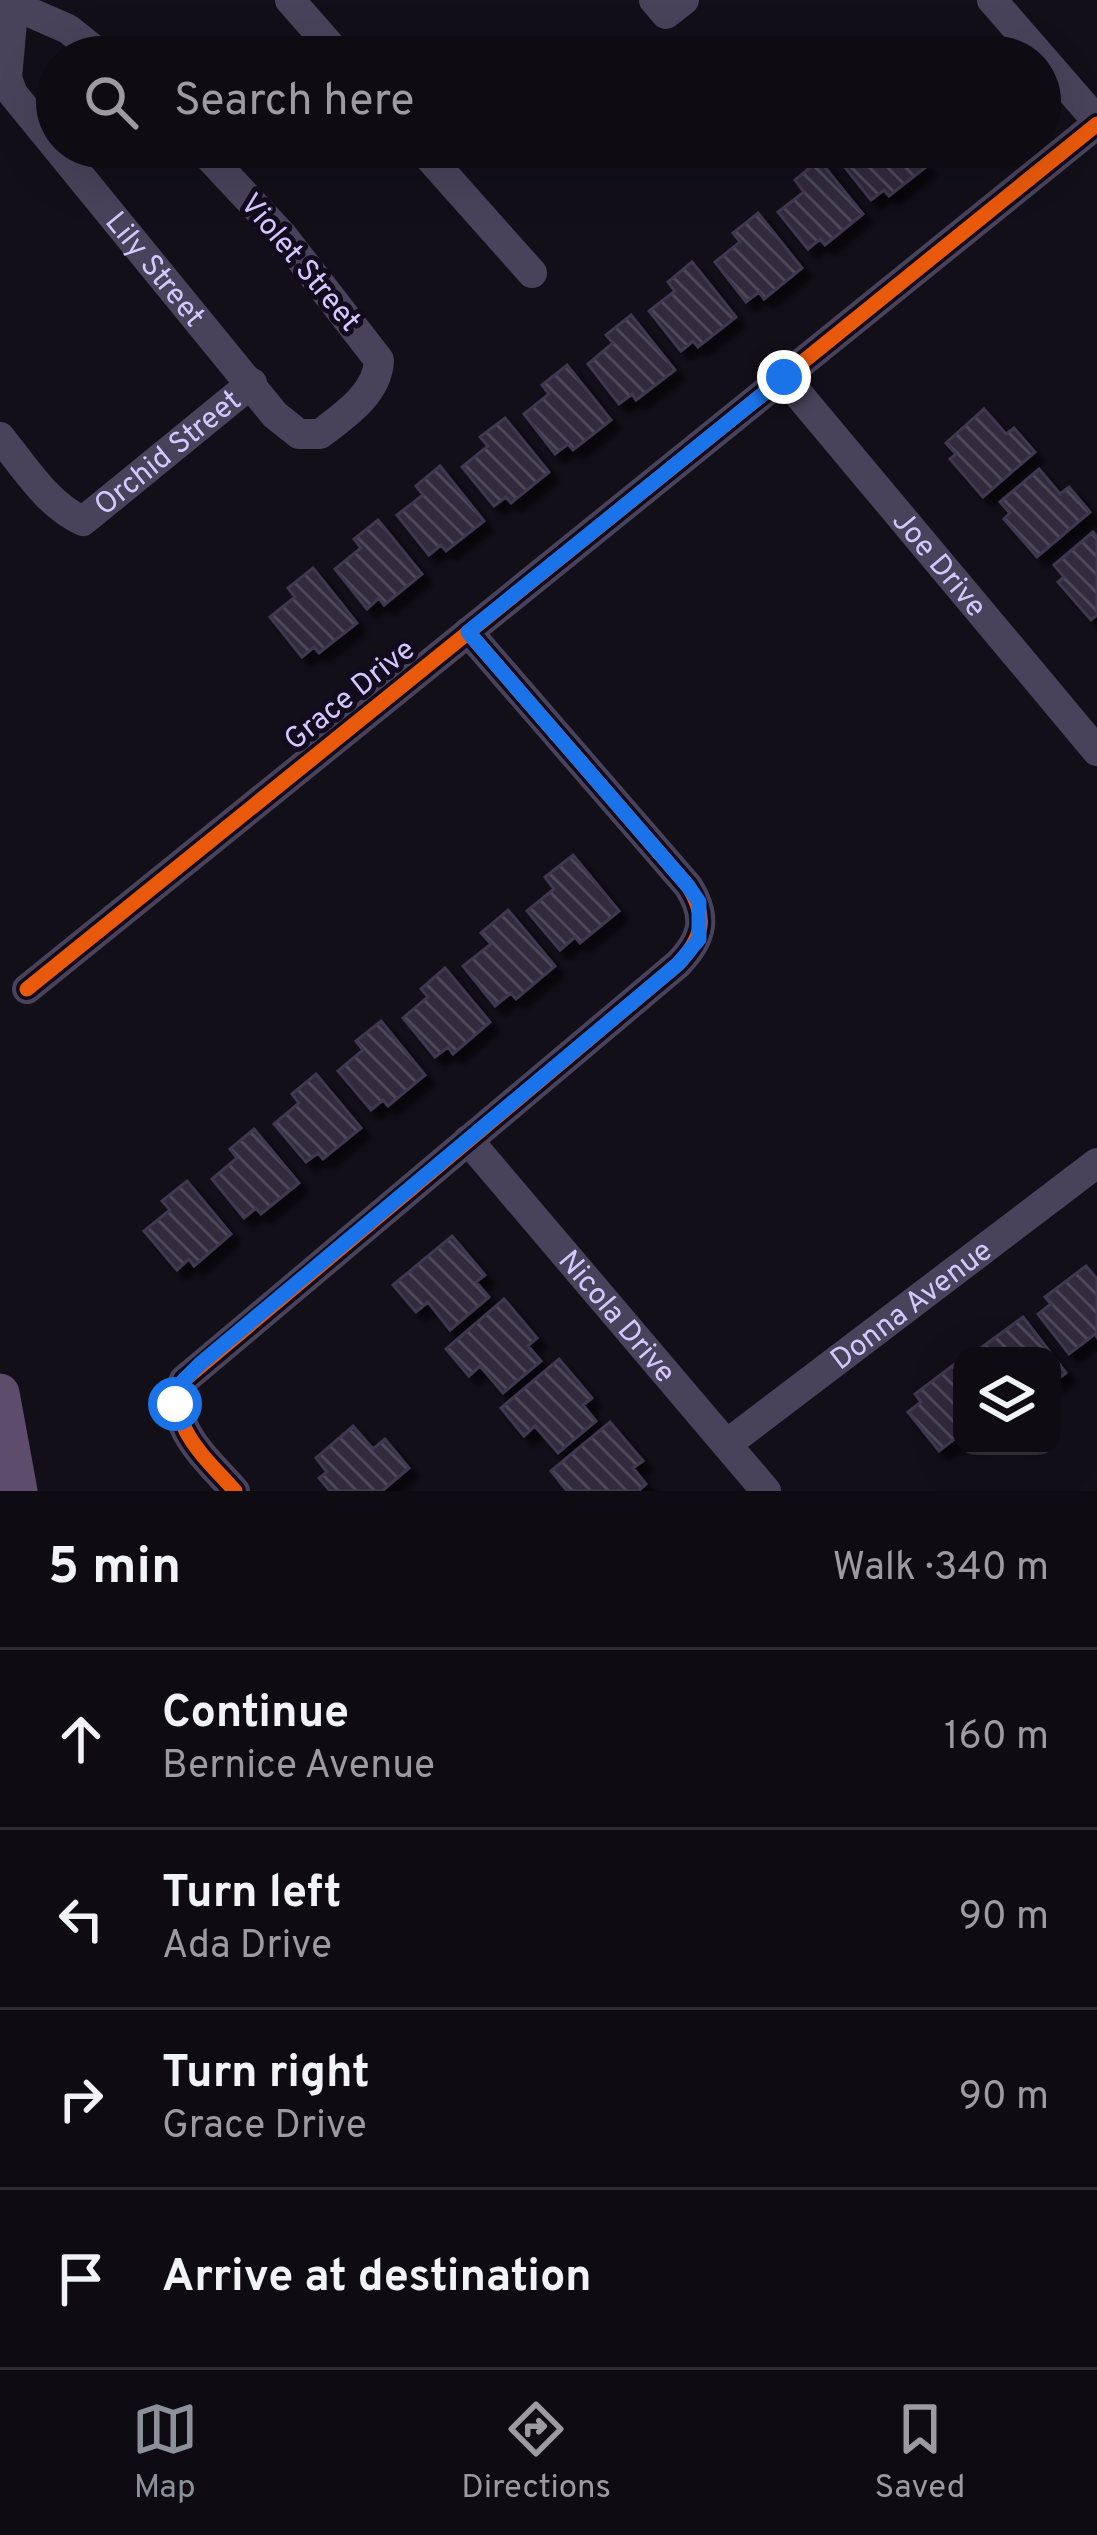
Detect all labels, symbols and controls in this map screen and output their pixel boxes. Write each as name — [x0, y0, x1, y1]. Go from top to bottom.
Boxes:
search box — [36, 36, 1061, 168]
icon: search — [78, 69, 144, 135]
text: Search here — [174, 74, 414, 131]
street label: Violet Street — [231, 187, 367, 340]
street label: Lily Street — [96, 205, 212, 335]
route end — [757, 350, 811, 404]
street label: Orchid Street — [88, 383, 250, 525]
street label: Joe Drive — [883, 504, 993, 626]
street label: Grace Drive — [278, 632, 423, 760]
street label: Donna Avenue — [824, 1233, 1001, 1379]
street label: Nicola Drive — [549, 1244, 682, 1392]
map controls — [953, 1347, 1061, 1455]
button: layers — [953, 1347, 1061, 1455]
route start — [148, 1377, 202, 1431]
text: 5 min — [48, 1537, 181, 1602]
text: Walk · 340 m — [833, 1545, 1049, 1594]
text: Continue — [162, 1686, 349, 1743]
icon: ahead — [48, 1706, 114, 1772]
text: 160 m — [944, 1714, 1049, 1763]
text: Bernice Avenue — [162, 1743, 435, 1792]
text: Turn left — [162, 1866, 341, 1923]
icon: left — [48, 1886, 114, 1952]
text: 90 m — [959, 1894, 1049, 1943]
text: Ada Drive — [162, 1923, 332, 1972]
text: Turn right — [162, 2046, 370, 2103]
icon: right — [48, 2066, 114, 2132]
text: 90 m — [959, 2074, 1049, 2123]
text: Grace Drive — [162, 2103, 367, 2152]
icon: arrive — [48, 2246, 114, 2312]
text: Arrive at destination — [162, 2250, 592, 2307]
tab: Map — [132, 2396, 198, 2510]
tab: Directions — [461, 2396, 611, 2510]
tab: Saved — [875, 2396, 965, 2510]

